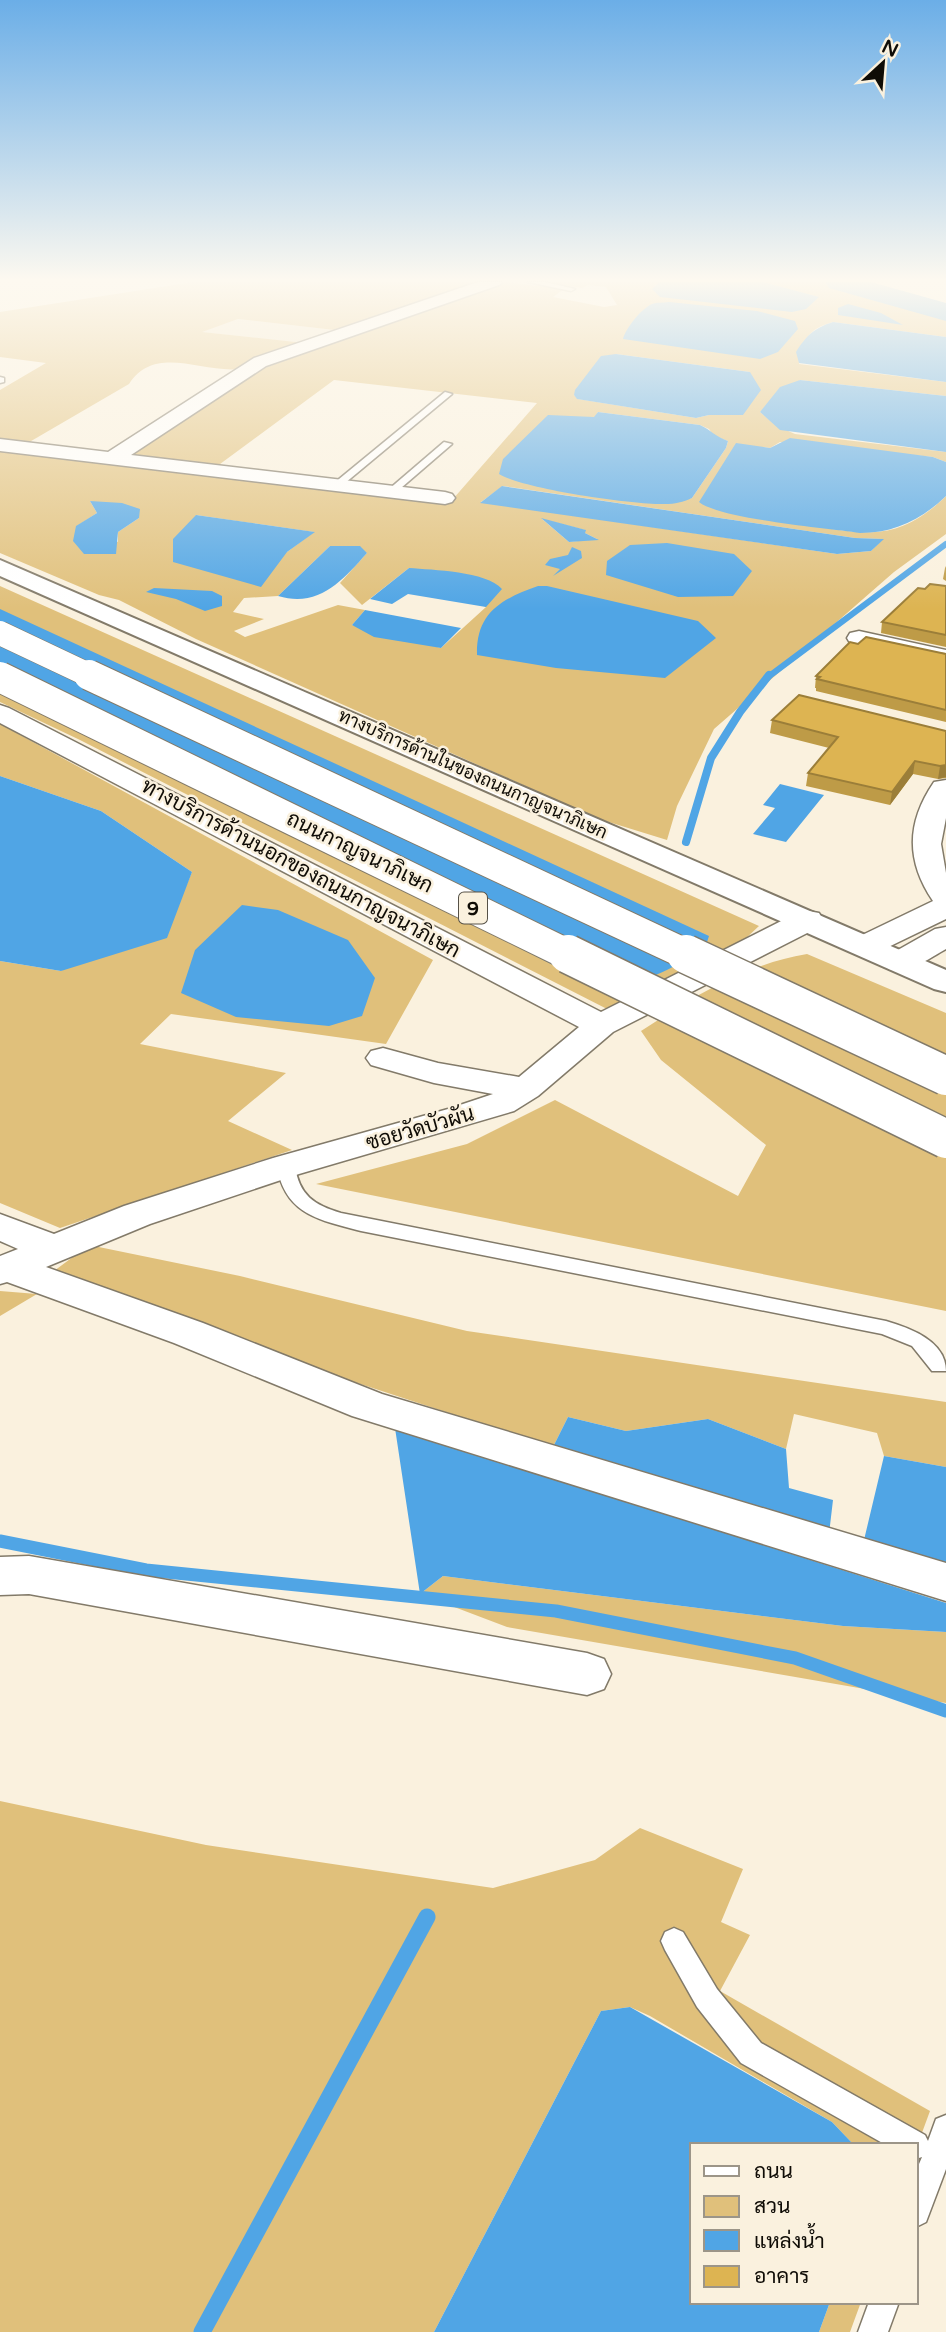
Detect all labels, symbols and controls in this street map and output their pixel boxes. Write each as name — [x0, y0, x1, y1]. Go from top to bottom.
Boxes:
north arrow — [848, 28, 918, 98]
text: N — [878, 35, 902, 62]
street label: ทางบริการด้านในของถนนกาญจนาภิเษก — [335, 703, 612, 843]
street label: ทางบริการด้านนอกของถนนกาญจนาภิเษก — [137, 773, 464, 963]
street label: ถนนกาญจนาภิเษก — [283, 806, 437, 899]
road number: 9 — [459, 893, 487, 924]
street label: ซอยวัดบัวผัน — [363, 1101, 477, 1156]
legend — [690, 2143, 918, 2304]
text: ถนน — [754, 2159, 793, 2184]
text: สวน — [754, 2194, 790, 2219]
text: แหล่งน้ำ — [754, 2223, 825, 2254]
text: อาคาร — [754, 2264, 810, 2289]

